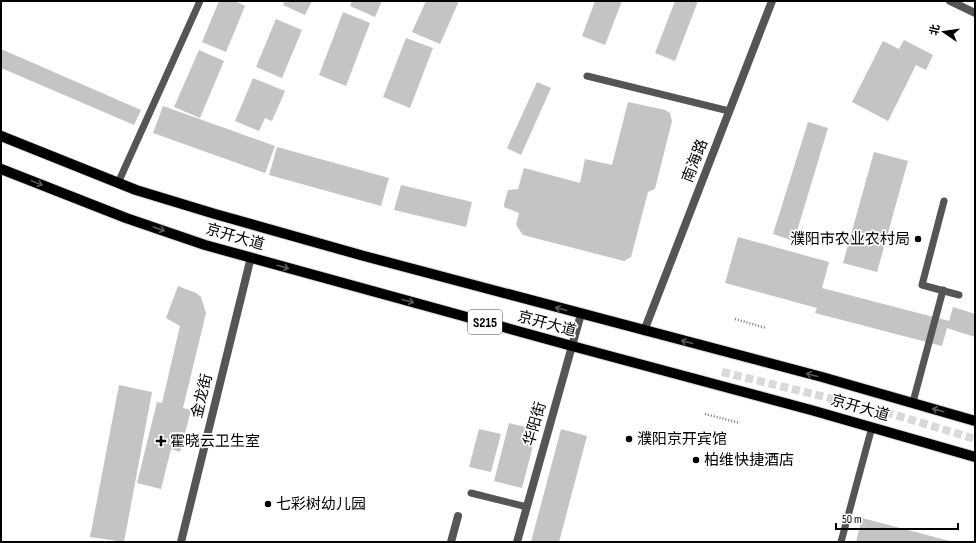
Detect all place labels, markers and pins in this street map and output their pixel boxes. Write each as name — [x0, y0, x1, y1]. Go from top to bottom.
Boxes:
place label: 濮阳市农业农村局 — [790, 230, 910, 249]
marker: 濮阳市农业农村局 — [913, 234, 923, 244]
place label: 濮阳京开宾馆 — [637, 430, 727, 449]
place label: 霍晓云卫生室 — [170, 432, 260, 451]
marker: 濮阳京开宾馆 — [624, 434, 634, 444]
marker: 霍晓云卫生室 — [155, 435, 167, 447]
place label: 柏维快捷酒店 — [704, 451, 794, 470]
marker: 柏维快捷酒店 — [691, 455, 701, 465]
place label: 七彩树幼儿园 — [276, 495, 366, 514]
marker: 七彩树幼儿园 — [263, 499, 273, 509]

